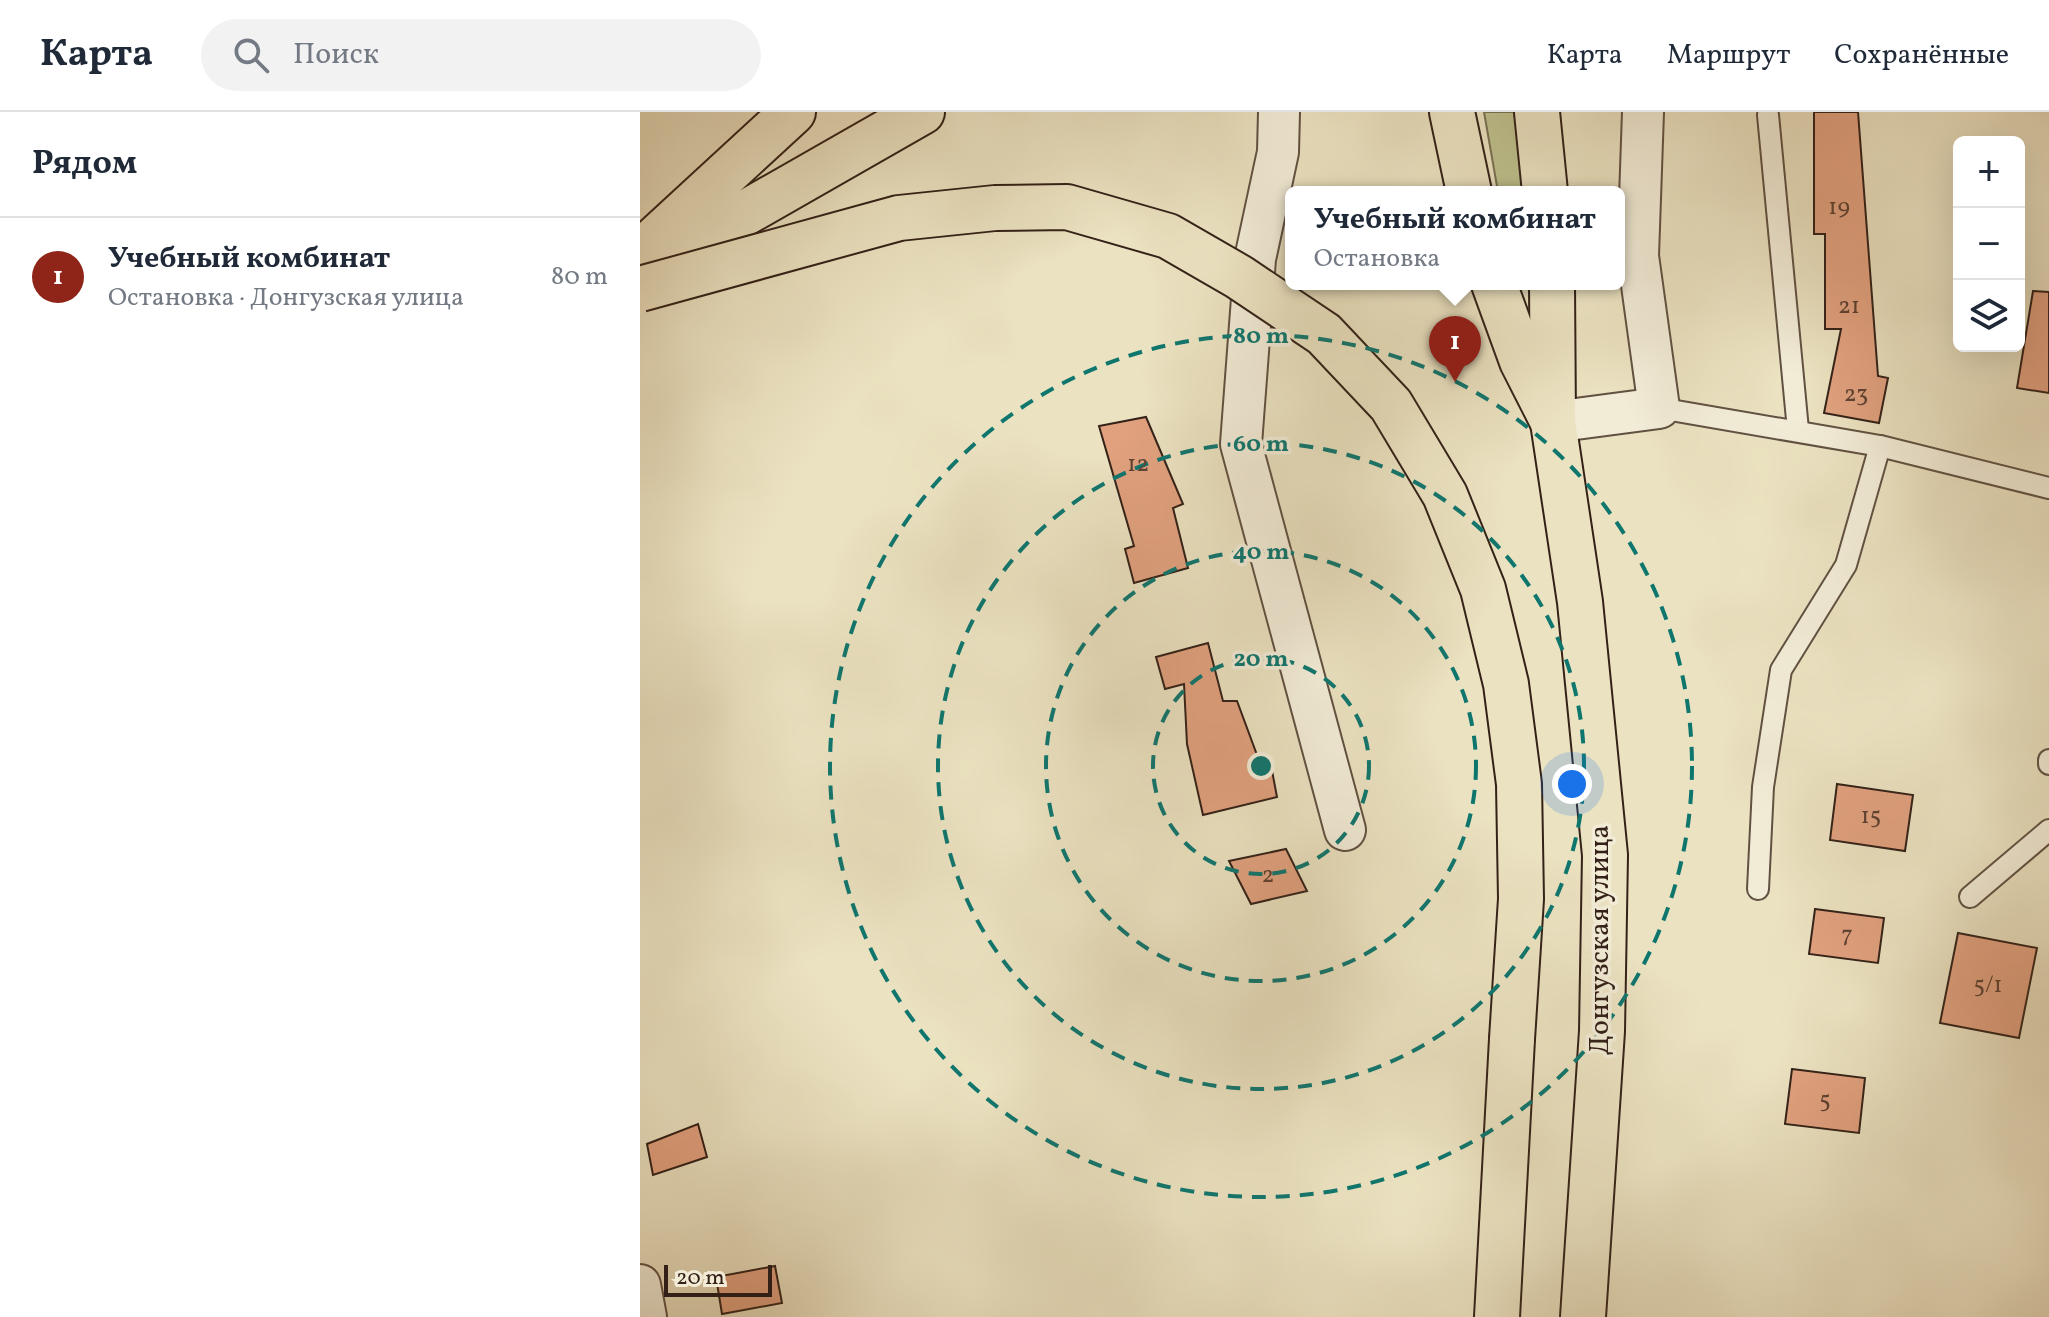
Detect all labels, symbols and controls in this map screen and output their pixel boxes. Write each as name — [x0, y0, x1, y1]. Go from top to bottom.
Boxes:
search box — [201, 19, 761, 91]
text: Карта — [40, 29, 153, 82]
icon: search — [229, 33, 273, 77]
text: Поиск — [293, 34, 379, 76]
text: Карта — [1547, 36, 1623, 75]
text: Маршрут — [1667, 36, 1790, 75]
text: Сохранённые — [1834, 36, 2009, 75]
map controls — [1953, 136, 2025, 352]
button: + — [1953, 136, 2025, 208]
text: Рядом — [32, 141, 137, 188]
popup — [1285, 186, 1625, 290]
house number: 19 — [1828, 191, 1850, 225]
text: Учебный комбинат — [1314, 199, 1596, 241]
button: − — [1953, 208, 2025, 280]
text: Учебный комбинат — [108, 238, 390, 280]
text: Остановка — [1314, 241, 1440, 277]
text: 1 — [53, 259, 63, 295]
text: 80 m — [551, 259, 608, 295]
text: Остановка · Донгузская улица — [108, 280, 464, 316]
button: layers — [1953, 280, 2025, 352]
house number: 21 — [1838, 290, 1860, 324]
pin: 1 — [1429, 316, 1481, 382]
text: 80 m — [1233, 320, 1289, 354]
house number: 23 — [1844, 378, 1868, 412]
text: 60 m — [1233, 428, 1289, 462]
house number: 12 — [1127, 448, 1149, 482]
text: 40 m — [1233, 536, 1289, 570]
text: 20 m — [1233, 643, 1289, 677]
centre of rings — [1247, 752, 1275, 780]
your location — [1552, 764, 1592, 804]
house number: 15 — [1861, 800, 1881, 834]
street label: Донгузская улица — [1581, 825, 1620, 1055]
house number: 2 — [1262, 859, 1274, 893]
house number: 7 — [1841, 919, 1853, 953]
house number: 5/1 — [1974, 969, 2002, 1003]
house number: 5 — [1819, 1084, 1831, 1118]
scale bar — [664, 1261, 772, 1297]
text: 20 m — [676, 1263, 725, 1294]

